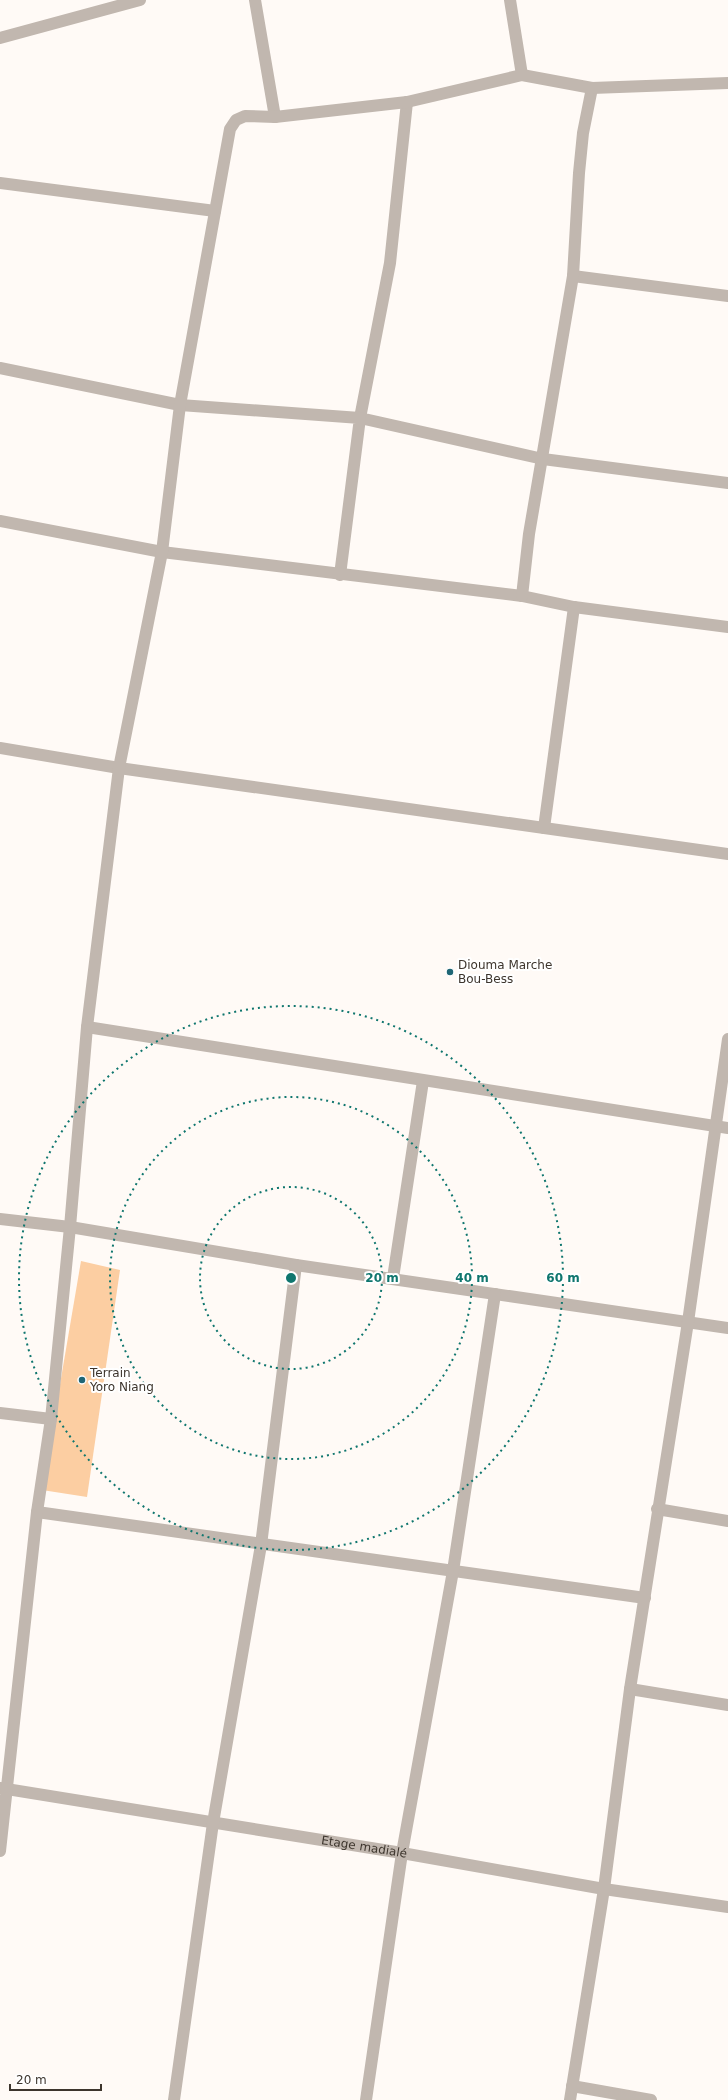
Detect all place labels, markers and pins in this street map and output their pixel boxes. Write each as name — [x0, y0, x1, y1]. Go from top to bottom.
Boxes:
place label: Diouma Marche Bou-Bess — [458, 958, 552, 986]
marker: Diouma Marche Bou-Bess — [445, 967, 455, 977]
centre of rings — [284, 1271, 298, 1285]
place label: Terrain Yoro Niang — [89, 1366, 154, 1394]
marker: Terrain Yoro Niang — [77, 1375, 87, 1385]

